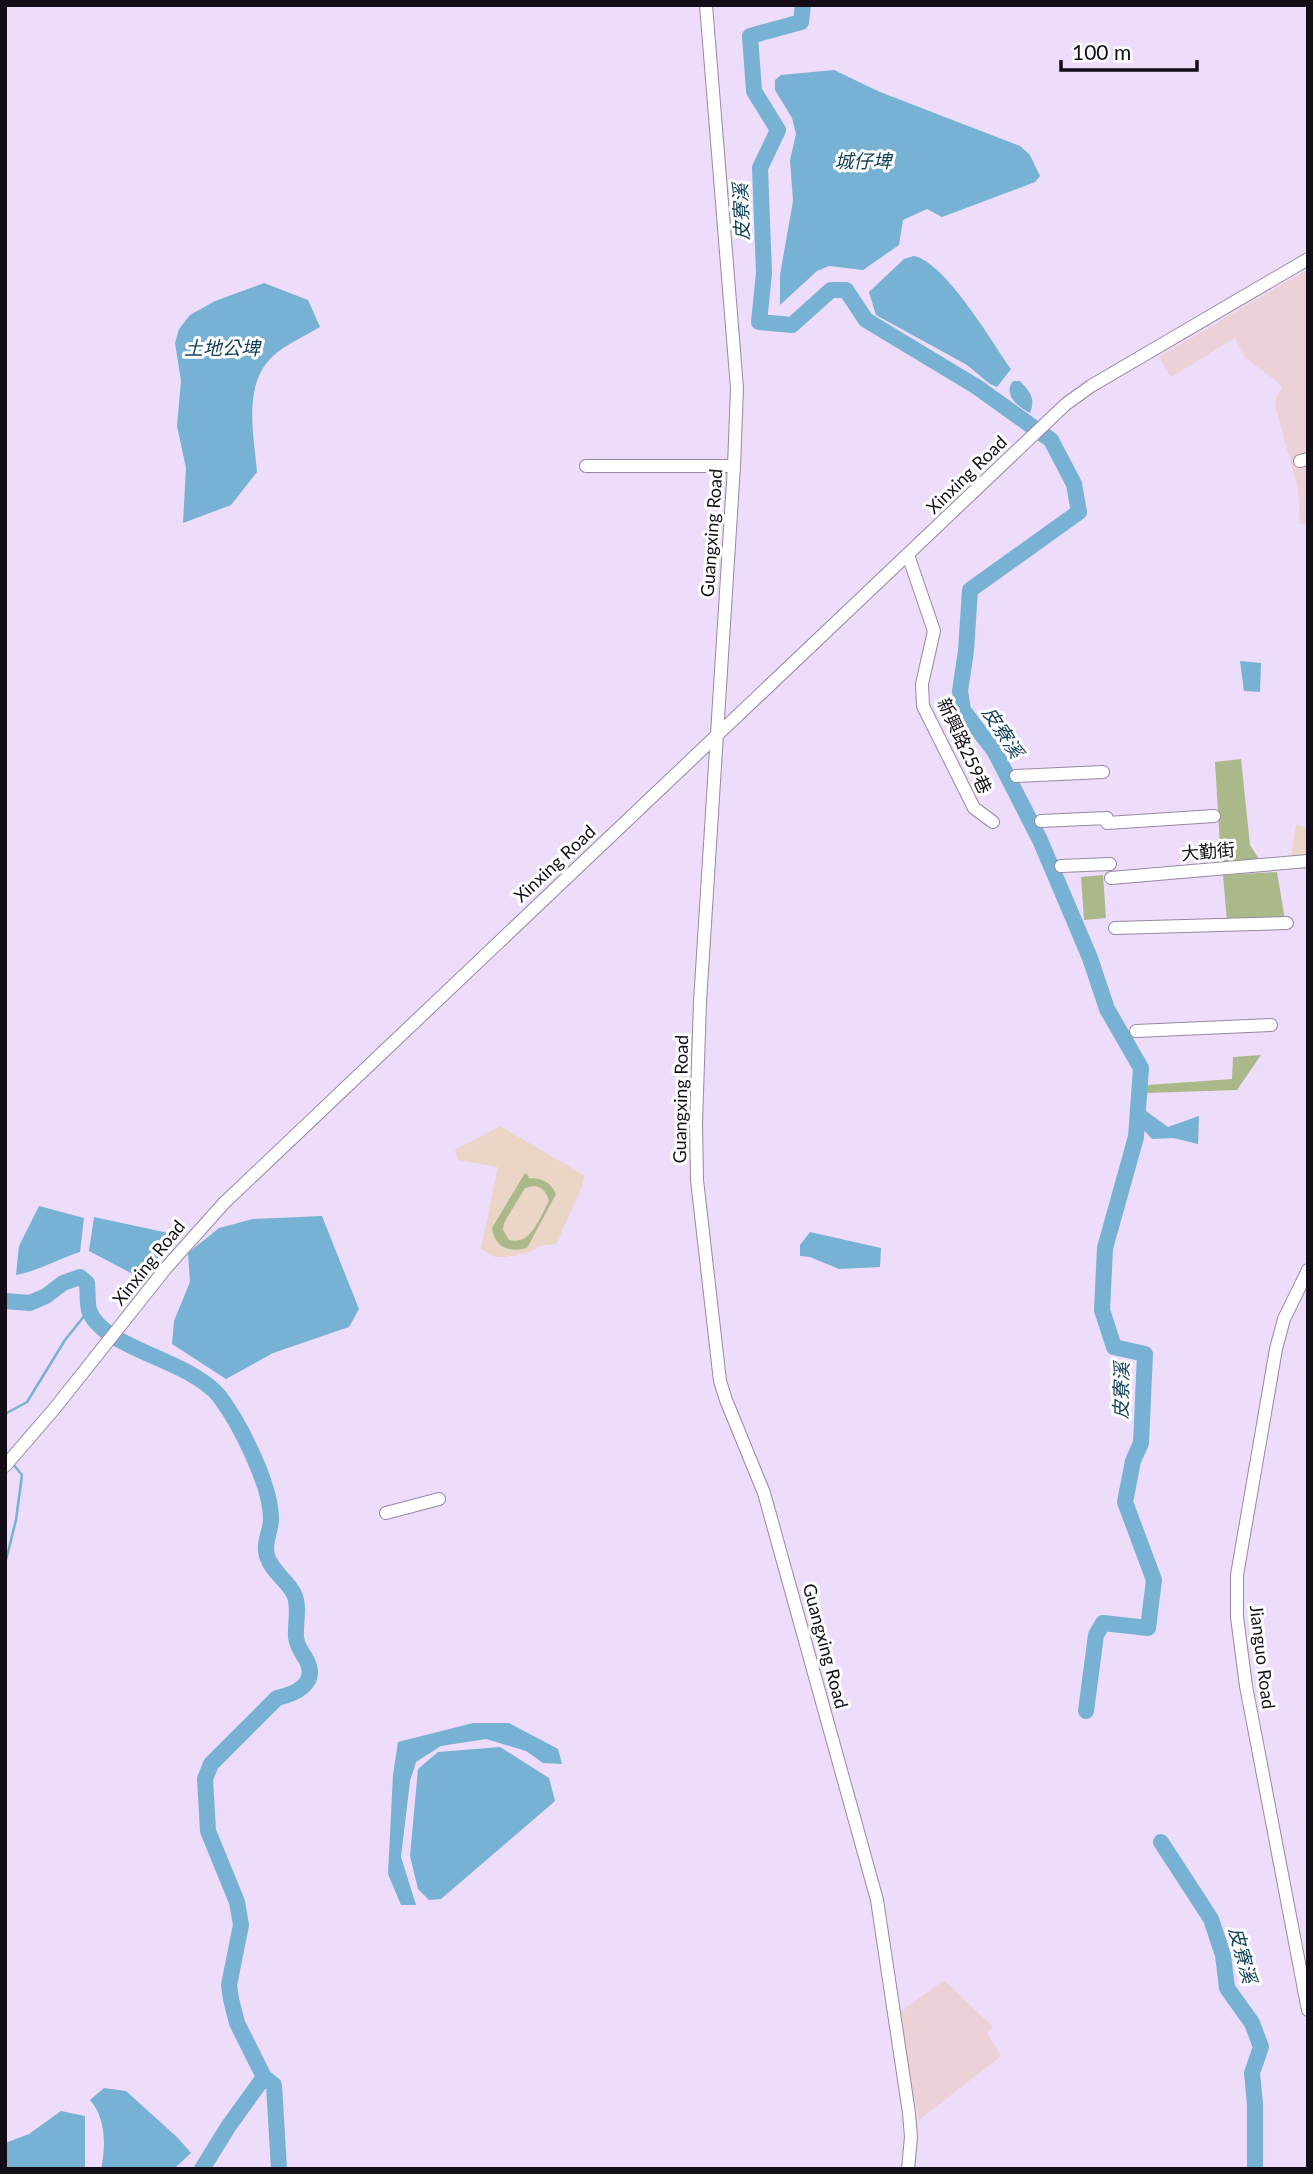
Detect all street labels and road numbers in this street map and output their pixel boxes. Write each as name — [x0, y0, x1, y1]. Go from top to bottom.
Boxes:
street label: Xinxing Road — [922, 430, 1011, 518]
street label: Guangxing Road — [696, 468, 726, 598]
street label: 新興路259巷 — [933, 694, 997, 797]
street label: Xinxing Road — [509, 820, 600, 907]
street label: 大勤街 — [1180, 838, 1236, 864]
street label: Guangxing Road — [668, 1034, 692, 1163]
street label: Xinxing Road — [107, 1215, 189, 1309]
street label: Guangxing Road — [799, 1581, 853, 1711]
street label: Jianguo Road — [1246, 1603, 1280, 1710]

